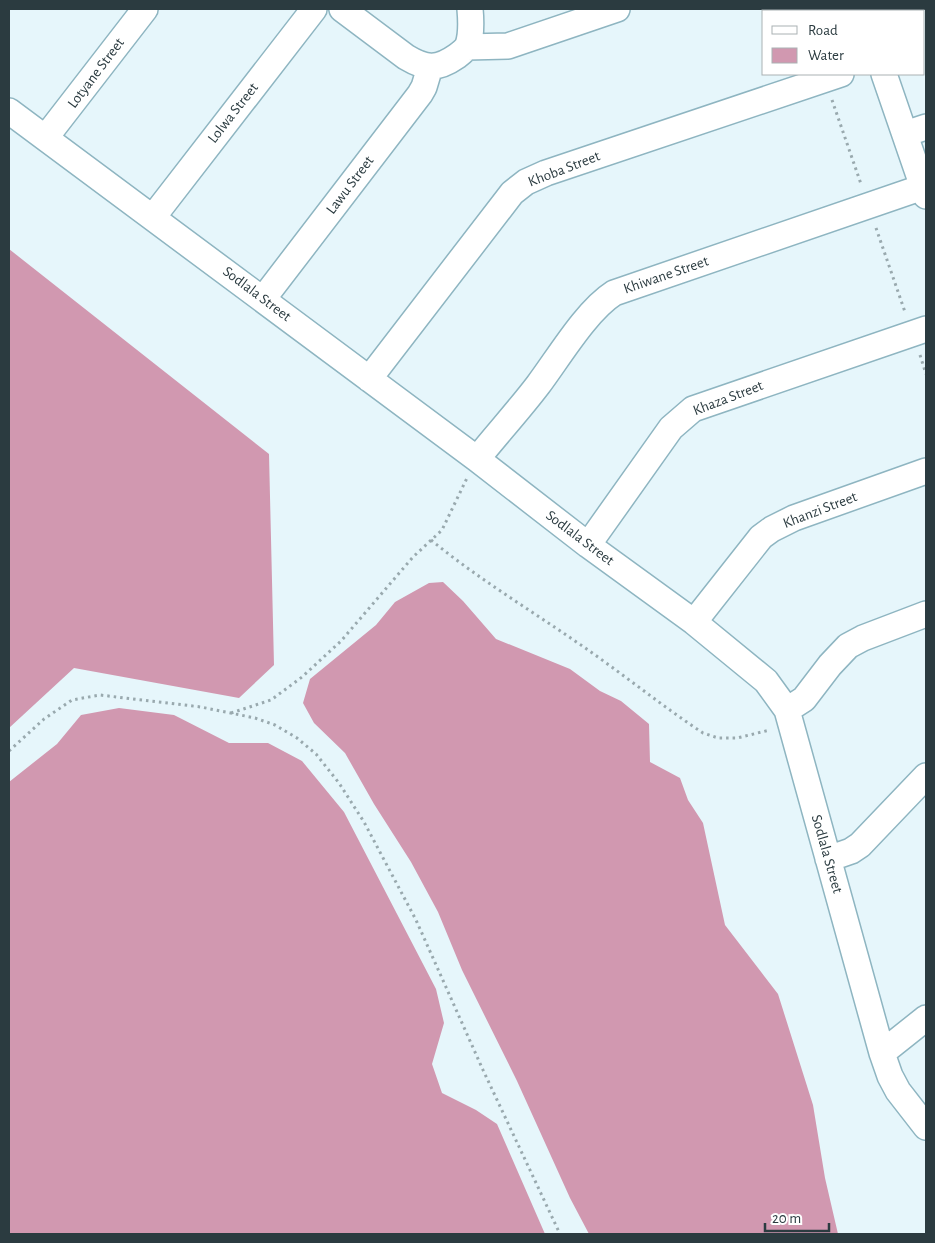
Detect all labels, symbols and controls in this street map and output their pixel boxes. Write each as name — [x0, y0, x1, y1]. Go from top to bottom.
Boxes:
legend — [762, 10, 925, 75]
text: Road — [808, 23, 838, 38]
street label: Lotyane Street — [65, 35, 127, 111]
text: Water — [808, 48, 844, 63]
street label: Lolwa Street — [205, 80, 261, 146]
street label: Khoba Street — [526, 148, 602, 190]
street label: Lawu Street — [323, 153, 377, 217]
street label: Khiwane Street — [622, 253, 711, 297]
street label: Sodlala Street — [220, 264, 294, 324]
street label: Khaza Street — [691, 378, 765, 418]
street label: Khanzi Street — [781, 489, 859, 531]
street label: Sodlala Street — [543, 508, 617, 568]
street label: Sodlala Street — [809, 813, 845, 895]
scale bar — [765, 1200, 829, 1232]
text: 20 m — [772, 1211, 801, 1226]

